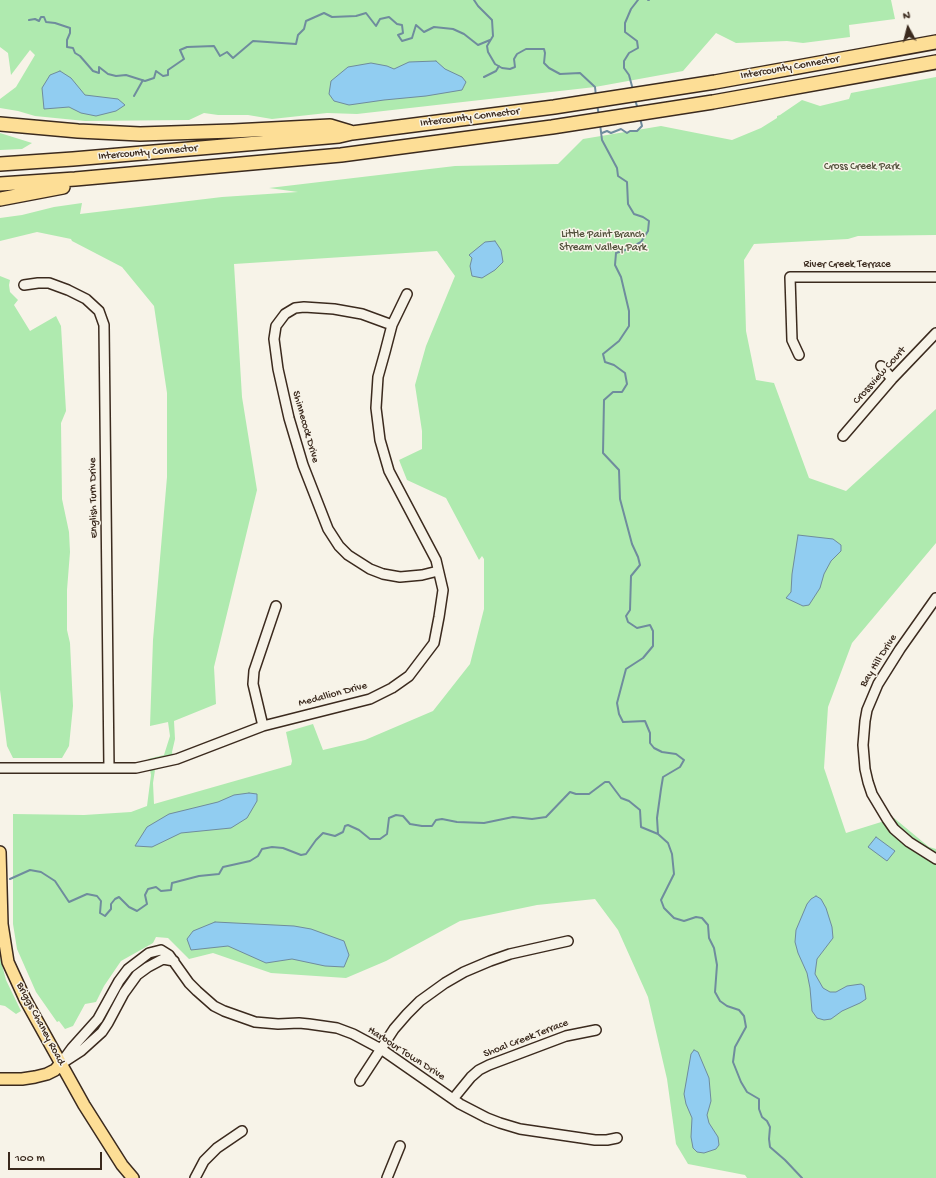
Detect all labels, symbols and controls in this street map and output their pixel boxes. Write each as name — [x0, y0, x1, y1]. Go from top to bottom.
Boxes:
north arrow — [888, 8, 928, 48]
text: N — [902, 10, 911, 22]
street label: Intercounty Connector — [740, 53, 840, 83]
street label: Intercounty Connector — [420, 105, 520, 131]
street label: Intercounty Connector — [98, 142, 198, 164]
park label: Cross Creek Park — [824, 160, 900, 174]
park label: Little Paint Branch Stream Valley Park — [559, 228, 647, 254]
street label: River Creek Terrace — [803, 258, 891, 272]
street label: Crossview Court — [851, 344, 909, 408]
street label: Shinnecock Drive — [288, 390, 322, 464]
street label: English Turn Drive — [87, 457, 101, 539]
street label: Bay Hill Drive — [858, 632, 900, 690]
street label: Medallion Drive — [297, 679, 369, 711]
street label: Briggs Chaney Road — [13, 980, 67, 1068]
street label: Shoal Creek Terrace — [482, 1017, 570, 1061]
street label: Harbour Town Drive — [365, 1024, 447, 1084]
scale bar — [10, 1144, 104, 1170]
text: 100 m — [15, 1152, 45, 1166]

